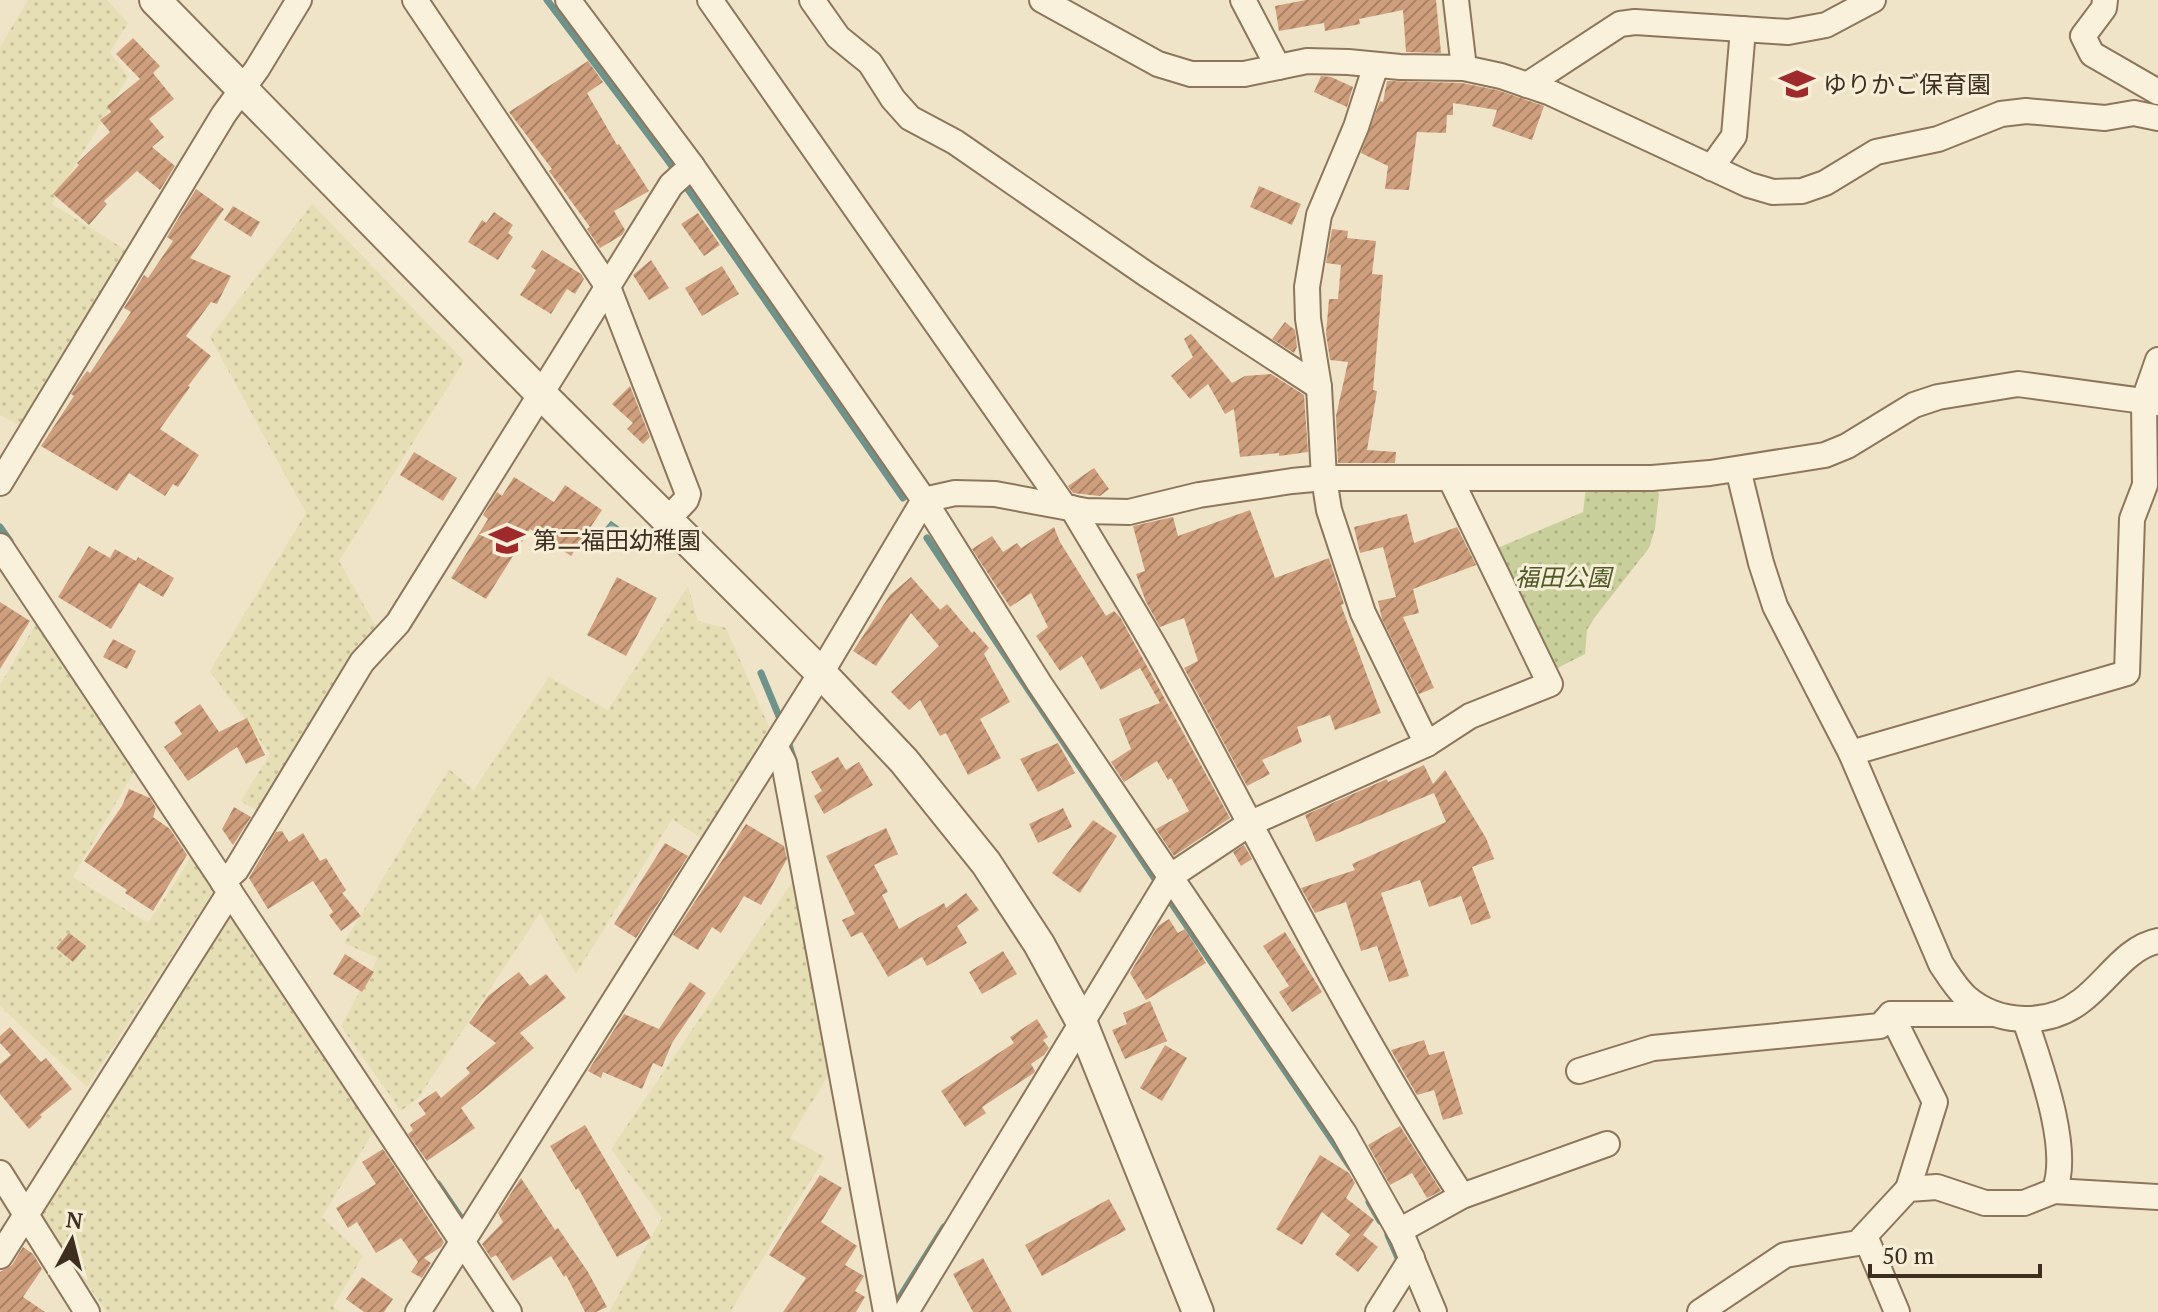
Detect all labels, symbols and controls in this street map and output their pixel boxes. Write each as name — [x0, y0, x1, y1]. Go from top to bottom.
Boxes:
school or university icon: ゆりかご保育園 — [1778, 65, 1816, 103]
place label: ゆりかご保育園 — [1823, 68, 1991, 100]
school or university icon: 第二福田幼稚園 — [488, 521, 526, 559]
place label: 第二福田幼稚園 — [533, 524, 701, 556]
park label: 福田公園 — [1515, 561, 1614, 593]
north arrow — [32, 1200, 112, 1280]
text: N — [64, 1204, 85, 1235]
scale bar — [1870, 1228, 2040, 1278]
text: 50 m — [1882, 1239, 1934, 1271]

